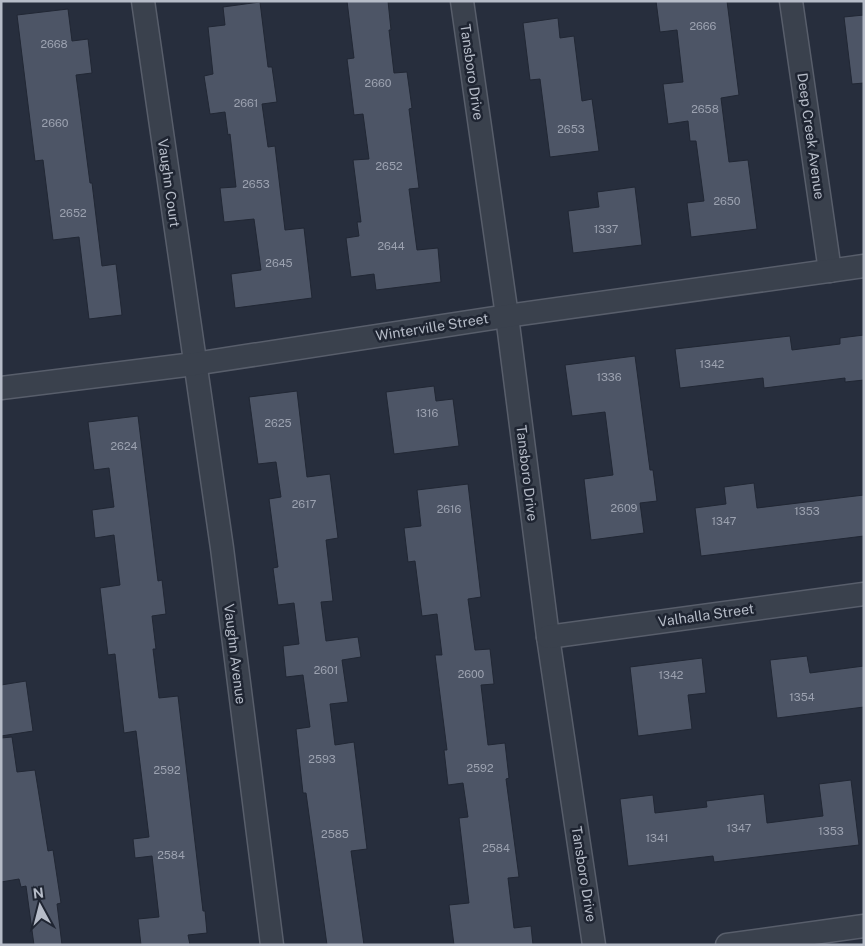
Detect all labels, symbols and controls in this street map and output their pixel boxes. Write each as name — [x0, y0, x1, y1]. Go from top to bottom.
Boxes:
house number: 2666 — [690, 20, 717, 32]
street label: Tansboro Drive — [457, 23, 487, 121]
house number: 2668 — [40, 38, 68, 50]
street label: Deep Creek Avenue — [794, 72, 828, 200]
house number: 2660 — [365, 77, 392, 89]
house number: 2661 — [234, 97, 258, 109]
house number: 2658 — [691, 103, 719, 115]
house number: 2660 — [42, 117, 69, 129]
house number: 2653 — [557, 123, 585, 135]
street label: Vaughn Court — [155, 138, 183, 228]
house number: 2652 — [375, 160, 403, 172]
house number: 2653 — [242, 178, 270, 190]
house number: 2650 — [713, 195, 741, 207]
house number: 2652 — [59, 207, 87, 219]
house number: 1337 — [594, 223, 619, 235]
house number: 2644 — [377, 240, 405, 252]
house number: 2645 — [265, 257, 293, 269]
street label: Winterville Street — [374, 310, 490, 344]
house number: 1342 — [700, 358, 725, 370]
house number: 1336 — [596, 371, 622, 383]
house number: 1316 — [416, 407, 439, 419]
house number: 2625 — [264, 417, 292, 429]
street label: Tansboro Drive — [513, 424, 541, 522]
house number: 2624 — [111, 440, 138, 452]
house number: 2617 — [292, 498, 317, 510]
house number: 2609 — [611, 502, 638, 514]
house number: 2616 — [437, 503, 462, 515]
house number: 1353 — [794, 505, 820, 517]
house number: 1347 — [712, 515, 737, 527]
street label: Valhalla Street — [657, 600, 755, 630]
street label: Vaughn Avenue — [221, 603, 249, 705]
house number: 2601 — [314, 664, 338, 676]
house number: 2600 — [458, 668, 485, 680]
house number: 1342 — [659, 669, 684, 681]
house number: 1354 — [789, 691, 815, 703]
house number: 2593 — [308, 753, 336, 765]
house number: 2592 — [466, 762, 494, 774]
house number: 2592 — [153, 764, 181, 776]
house number: 1347 — [727, 822, 752, 834]
street label: Tansboro Drive — [569, 825, 599, 923]
house number: 1353 — [818, 825, 844, 837]
house number: 2585 — [321, 828, 349, 840]
house number: 1341 — [646, 832, 668, 844]
house number: 2584 — [482, 842, 510, 854]
house number: 2584 — [157, 849, 185, 861]
north arrow — [15, 881, 65, 931]
text: N — [32, 884, 45, 902]

